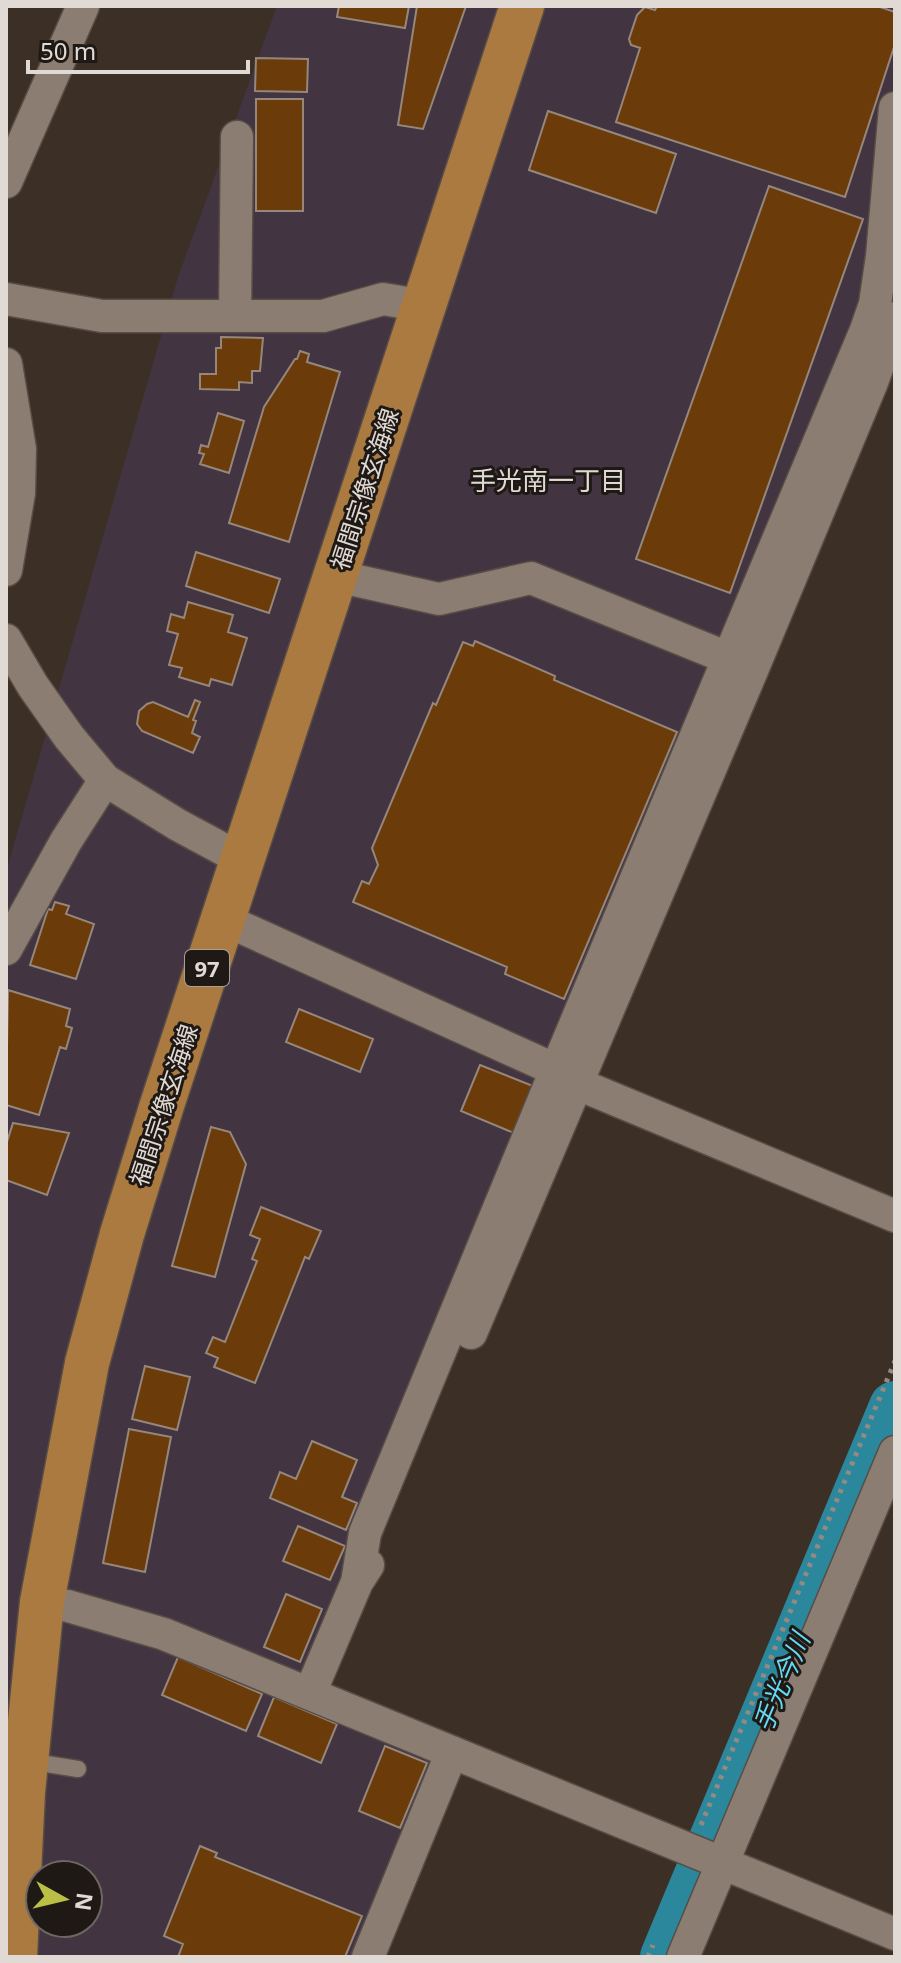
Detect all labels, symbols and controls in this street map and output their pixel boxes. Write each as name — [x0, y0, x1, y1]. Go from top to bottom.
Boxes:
scale bar — [28, 24, 248, 74]
text: 50 m — [40, 34, 96, 67]
street label: 福間宗像玄海線 — [322, 404, 406, 574]
district label: 手光南一丁目 — [470, 462, 626, 498]
road number: 97 — [185, 950, 229, 986]
street label: 福間宗像玄海線 — [121, 1020, 205, 1190]
water label: 手光今川 — [744, 1624, 819, 1737]
north arrow — [24, 1859, 104, 1939]
text: N — [69, 1891, 101, 1913]

